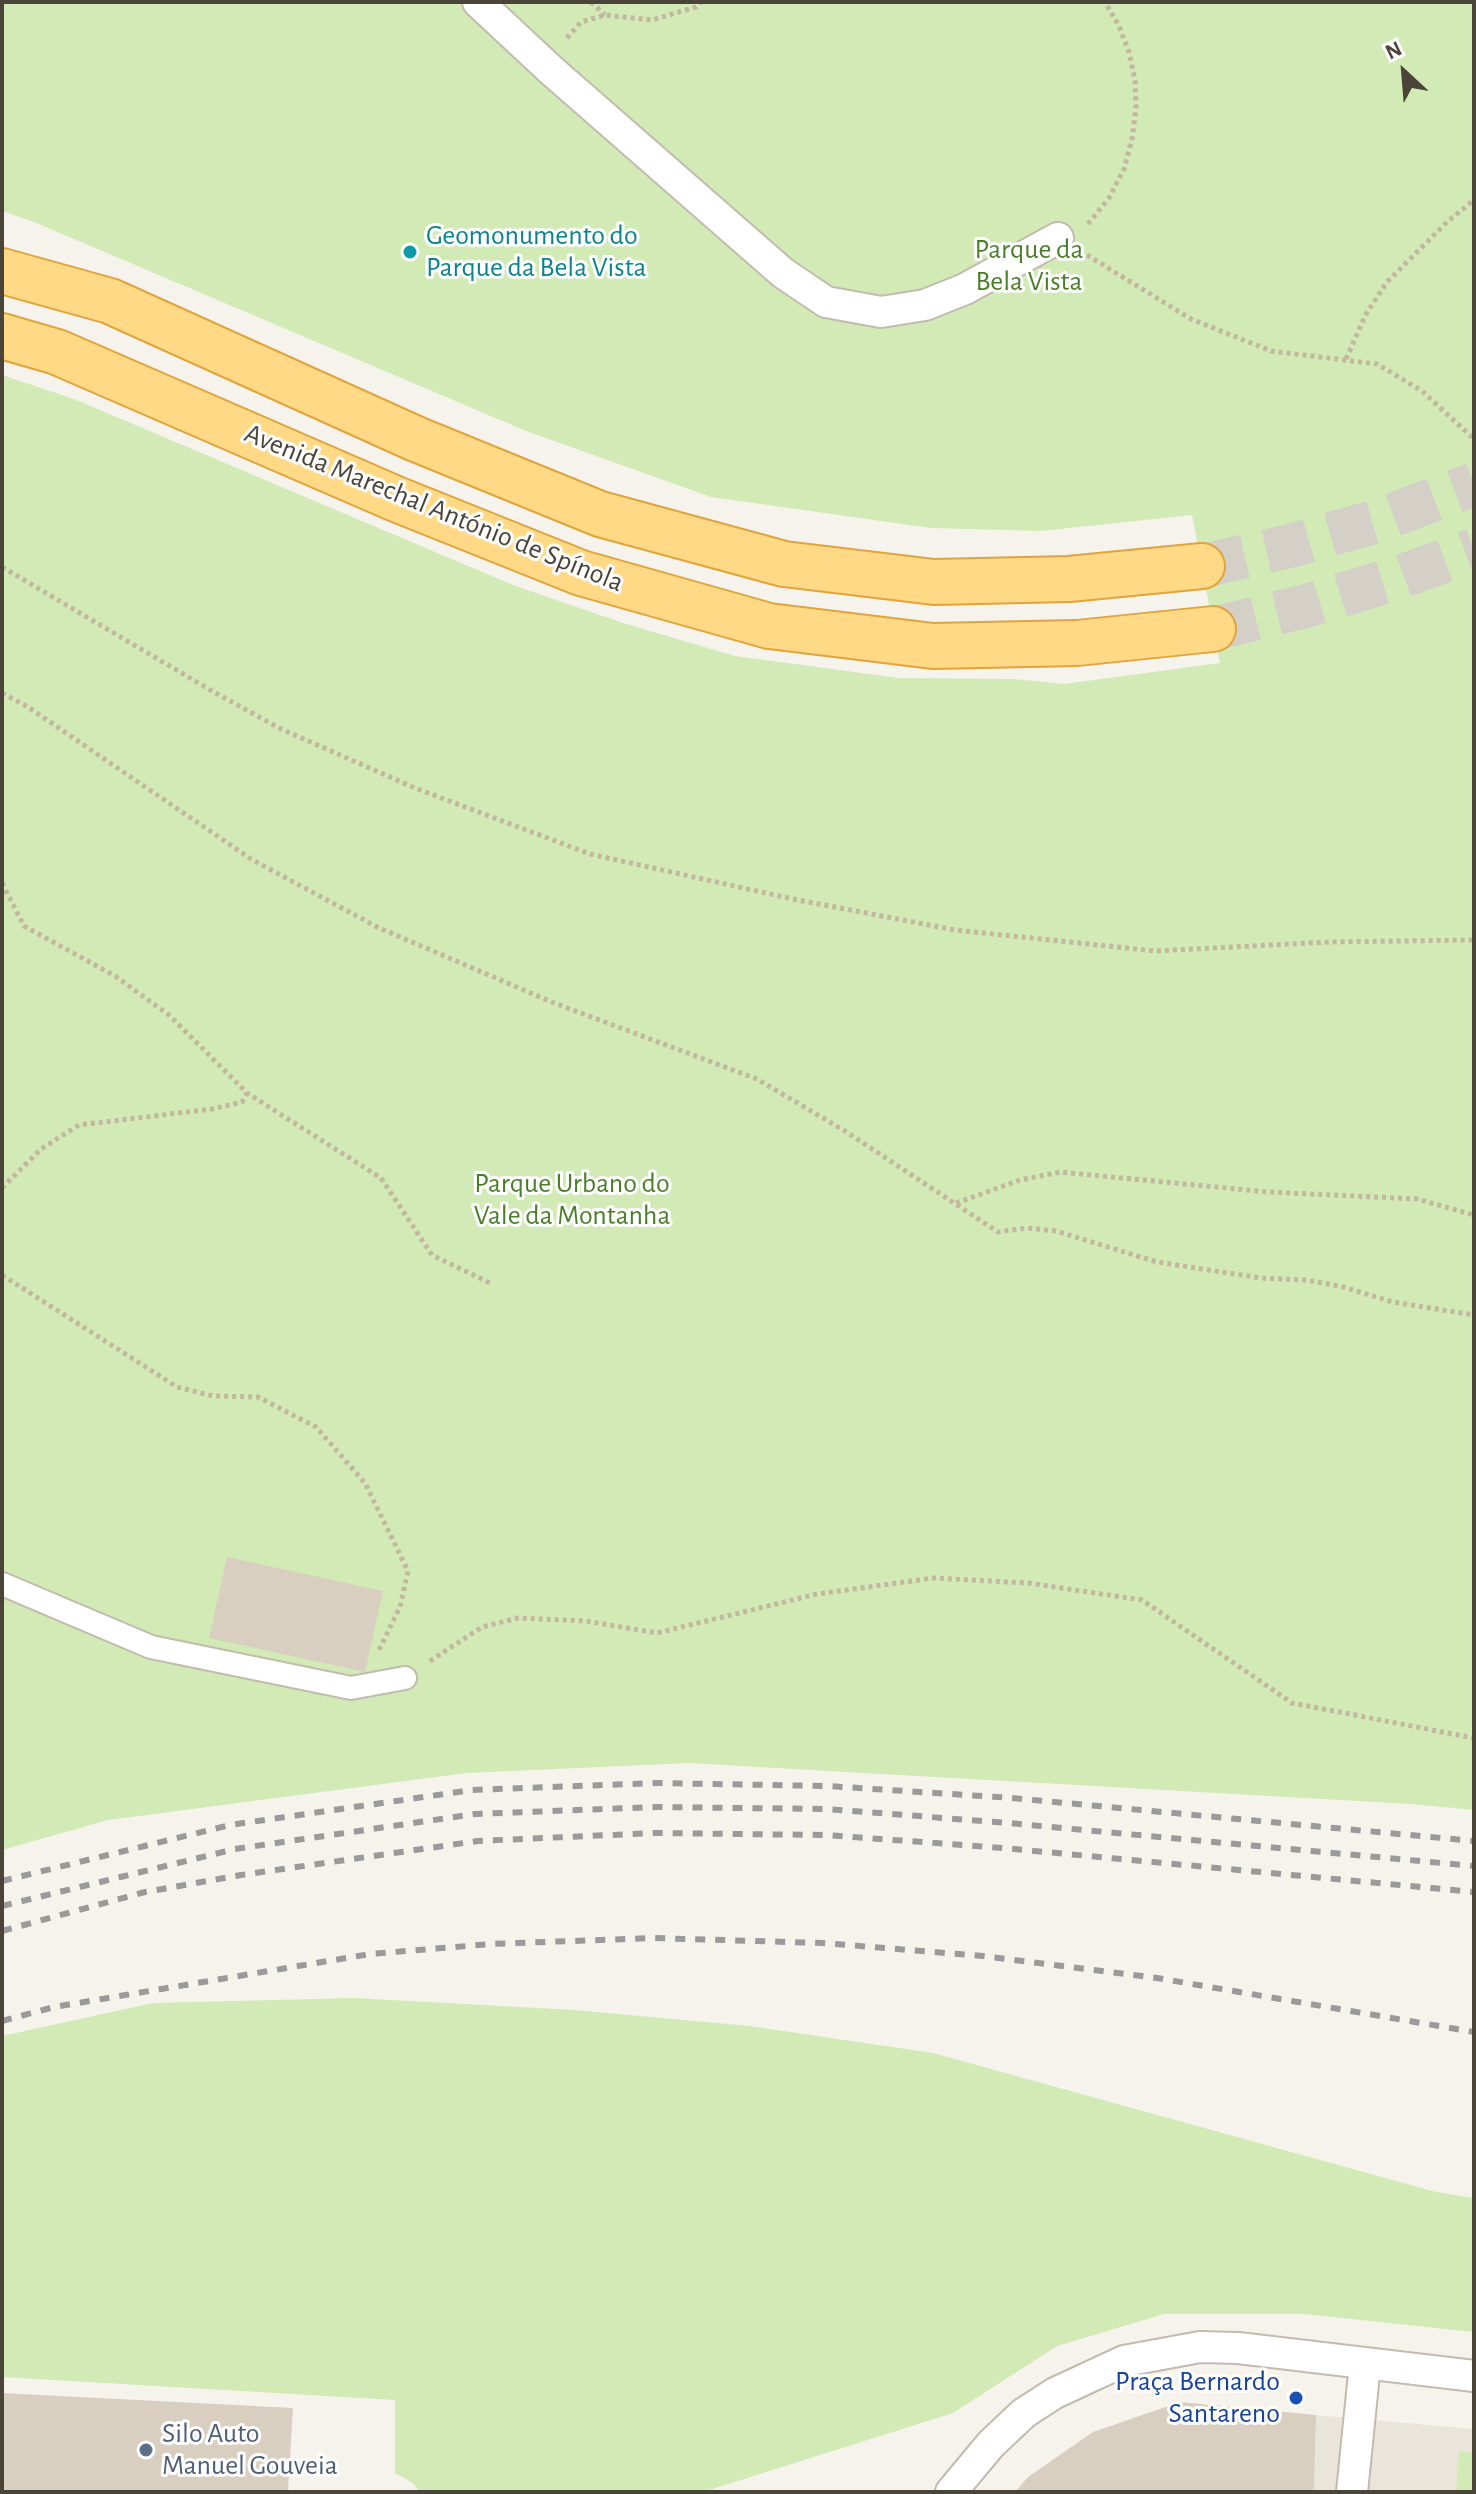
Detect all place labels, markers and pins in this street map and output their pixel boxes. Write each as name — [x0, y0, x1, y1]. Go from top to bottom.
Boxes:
place label: Geomonumento do Parque da Bela Vista — [426, 219, 647, 285]
marker: Geomonumento do Parque da Bela Vista — [401, 243, 419, 261]
place label: Praça Bernardo Santareno — [1115, 2365, 1280, 2431]
marker: Praça Bernardo Santareno — [1287, 2389, 1305, 2407]
place label: Silo Auto Manuel Gouveia — [162, 2417, 338, 2483]
marker: Silo Auto Manuel Gouveia — [137, 2441, 155, 2459]

